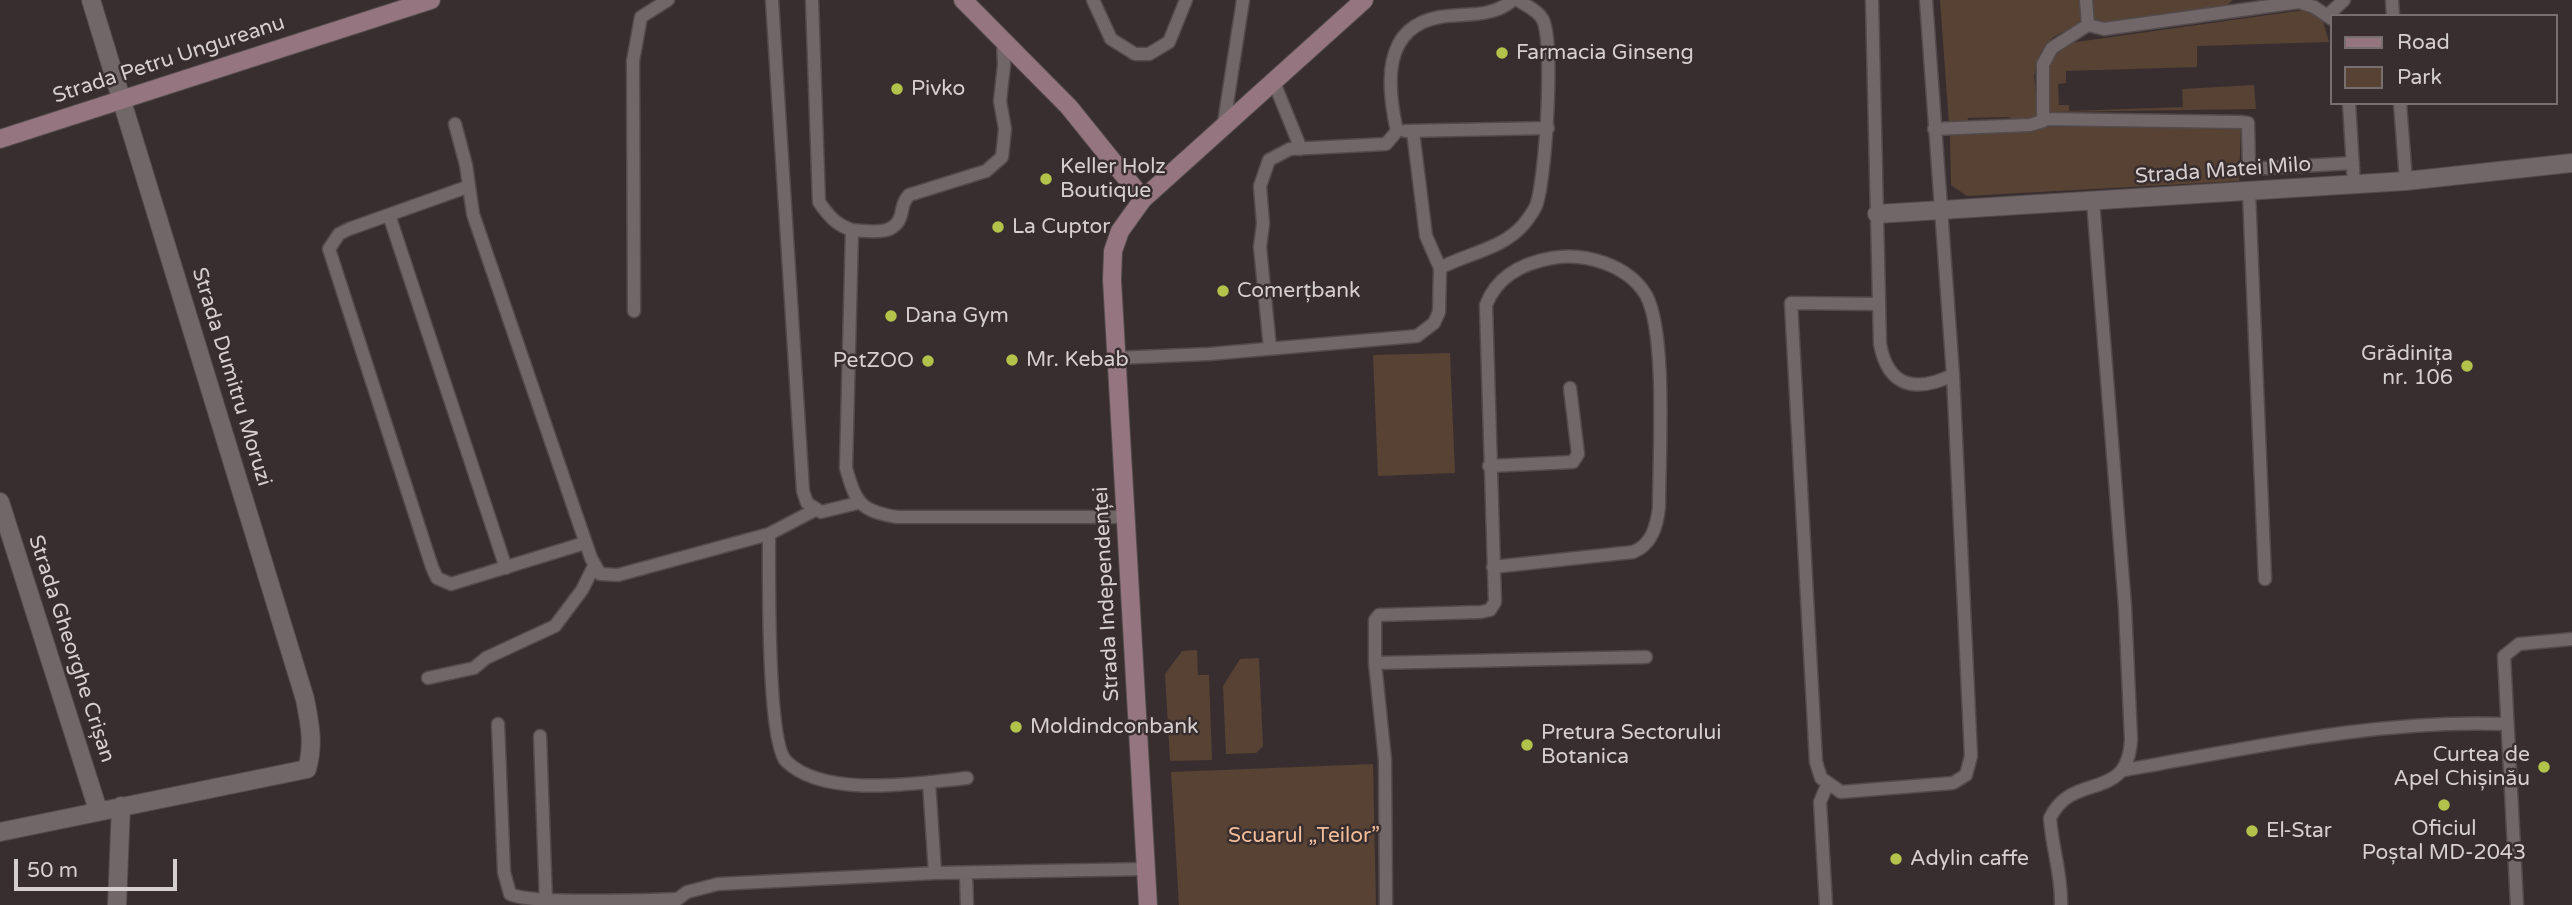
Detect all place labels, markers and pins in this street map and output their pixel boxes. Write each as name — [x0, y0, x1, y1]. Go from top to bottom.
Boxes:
place label: Farmacia Ginseng — [1516, 40, 1694, 66]
marker: Farmacia Ginseng — [1494, 45, 1510, 61]
place label: Pivko — [911, 76, 965, 102]
marker: Pivko — [889, 81, 905, 97]
place label: Keller Holz Boutique — [1060, 154, 1166, 204]
marker: Keller Holz Boutique — [1038, 171, 1054, 187]
place label: La Cuptor — [1012, 214, 1110, 240]
marker: La Cuptor — [990, 219, 1006, 235]
place label: Comerțbank — [1237, 278, 1361, 304]
marker: Comerțbank — [1215, 283, 1231, 299]
place label: Dana Gym — [905, 303, 1009, 329]
marker: Dana Gym — [883, 308, 899, 324]
place label: Grădinița nr. 106 — [2361, 341, 2453, 391]
place label: Mr. Kebab — [1026, 347, 1129, 373]
place label: PetZOO — [833, 348, 914, 374]
marker: Mr. Kebab — [1004, 352, 1020, 368]
marker: PetZOO — [920, 353, 936, 369]
marker: Grădinița nr. 106 — [2459, 358, 2475, 374]
place label: Moldindconbank — [1030, 714, 1198, 740]
marker: Moldindconbank — [1008, 719, 1024, 735]
place label: Pretura Sectorului Botanica — [1541, 720, 1721, 770]
marker: Pretura Sectorului Botanica — [1519, 737, 1535, 753]
place label: Curtea de Apel Chișinău — [2393, 742, 2530, 792]
marker: Curtea de Apel Chișinău — [2536, 759, 2552, 775]
marker: Oficiul Poștal MD-2043 — [2436, 797, 2452, 813]
place label: Oficiul Poștal MD-2043 — [2362, 816, 2526, 866]
place label: El-Star — [2266, 818, 2332, 844]
marker: El-Star — [2244, 823, 2260, 839]
place label: Adylin caffe — [1910, 846, 2029, 872]
marker: Adylin caffe — [1888, 851, 1904, 867]

